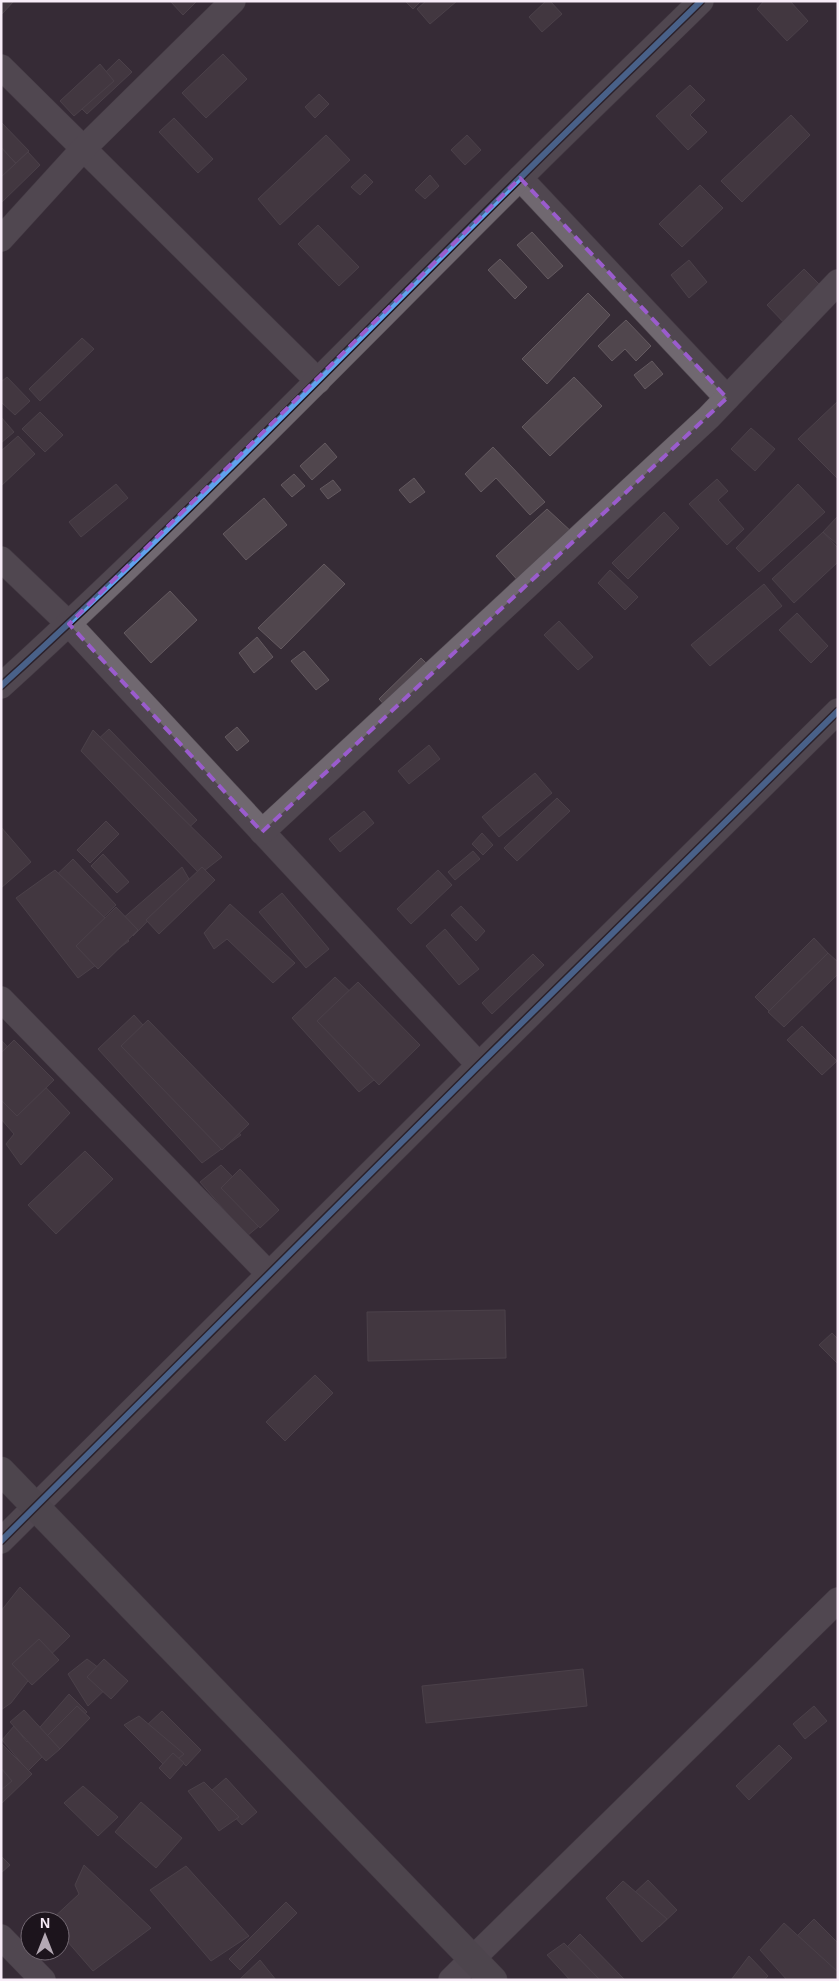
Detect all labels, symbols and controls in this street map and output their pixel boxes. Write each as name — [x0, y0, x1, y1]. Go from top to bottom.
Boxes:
north arrow — [20, 1911, 70, 1961]
text: N — [40, 1915, 50, 1931]

